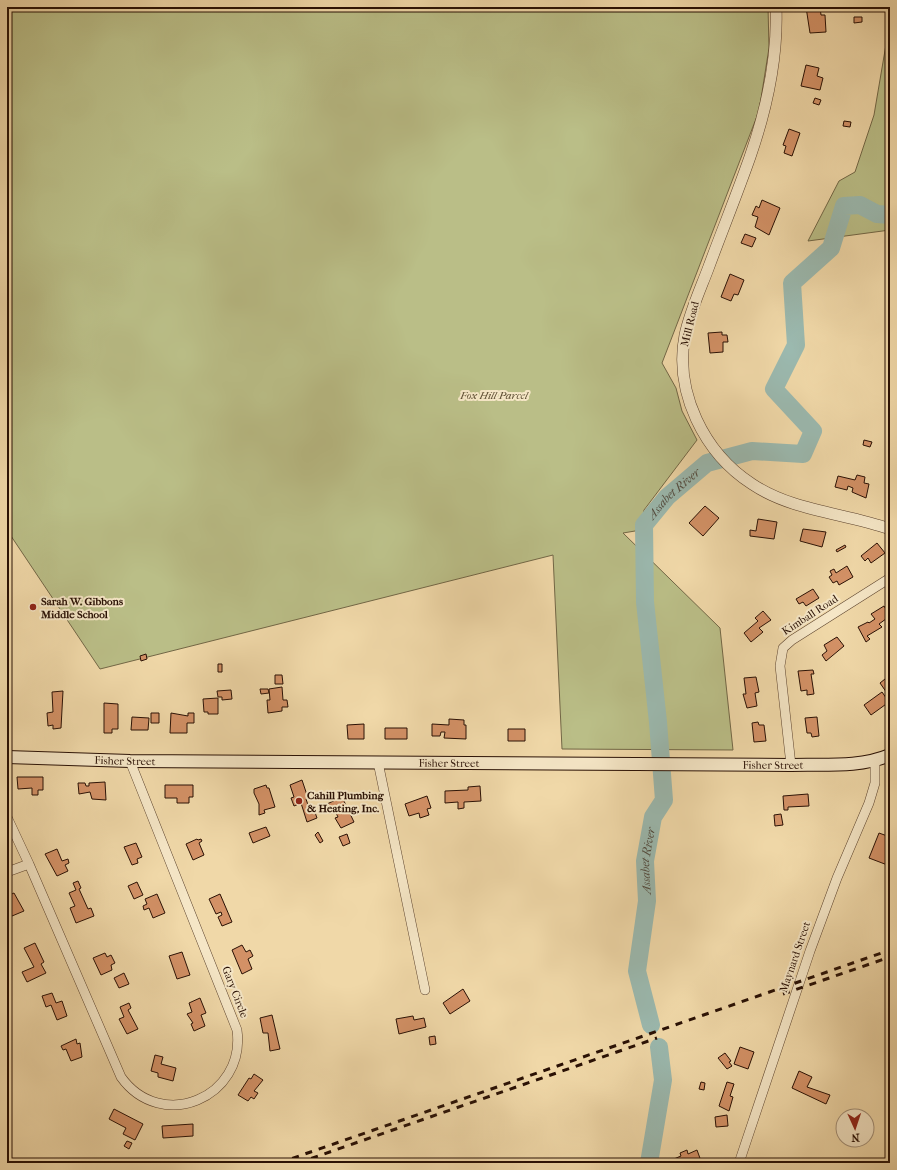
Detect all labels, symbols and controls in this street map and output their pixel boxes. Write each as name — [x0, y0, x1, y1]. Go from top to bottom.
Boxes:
street label: Mill Road — [678, 299, 702, 348]
park label: Fox Hill Parcel — [459, 389, 529, 402]
water label: Assabet River — [644, 464, 704, 523]
street label: Kimball Road — [780, 592, 841, 638]
place label: Sarah W. Gibbons Middle School — [40, 595, 123, 621]
marker: Sarah W. Gibbons Middle School — [28, 602, 38, 612]
street label: Fisher Street — [94, 753, 155, 768]
street label: Fisher Street — [418, 756, 479, 770]
street label: Fisher Street — [742, 758, 803, 772]
place label: Cahill Plumbing & Heating, Inc. — [307, 789, 385, 815]
marker: Cahill Plumbing & Heating, Inc. — [294, 796, 304, 806]
water label: Assabet River — [638, 825, 658, 897]
street label: Maynard Street — [777, 920, 813, 994]
street label: Gary Circle — [219, 964, 251, 1020]
north arrow — [835, 1108, 875, 1148]
text: N — [850, 1131, 860, 1144]

